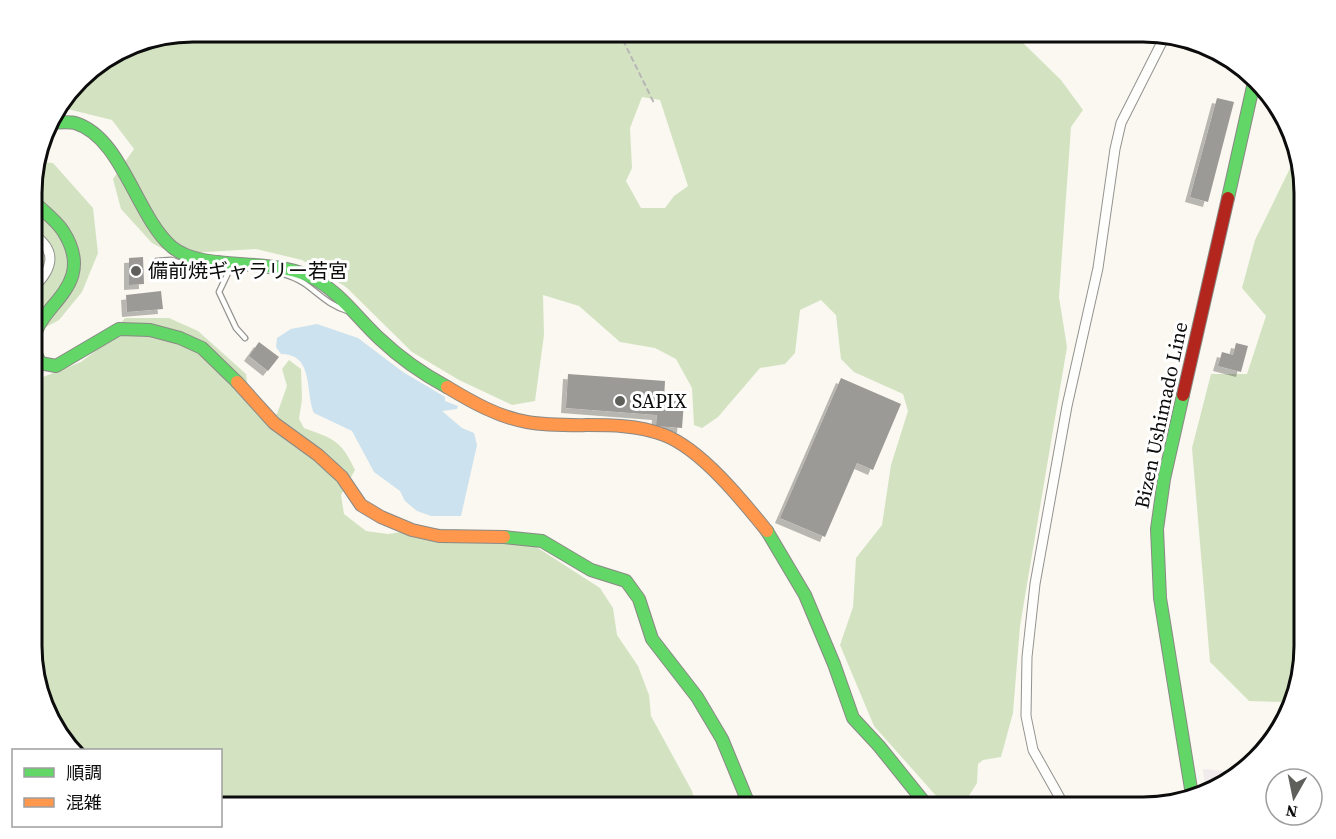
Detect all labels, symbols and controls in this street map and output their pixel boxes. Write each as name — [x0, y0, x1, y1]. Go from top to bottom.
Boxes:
place label: 備前焼ギャラリー若宮 — [148, 257, 348, 285]
marker: 備前焼ギャラリー若宮 — [129, 264, 143, 278]
street label: Bizen Ushimado Line — [1128, 319, 1194, 511]
place label: SAPIX — [632, 387, 687, 415]
marker: SAPIX — [613, 394, 627, 408]
legend — [12, 749, 222, 827]
text: 順調 — [66, 760, 102, 785]
north arrow — [1264, 767, 1324, 827]
text: 混雑 — [66, 790, 102, 815]
text: N — [1284, 800, 1299, 824]

